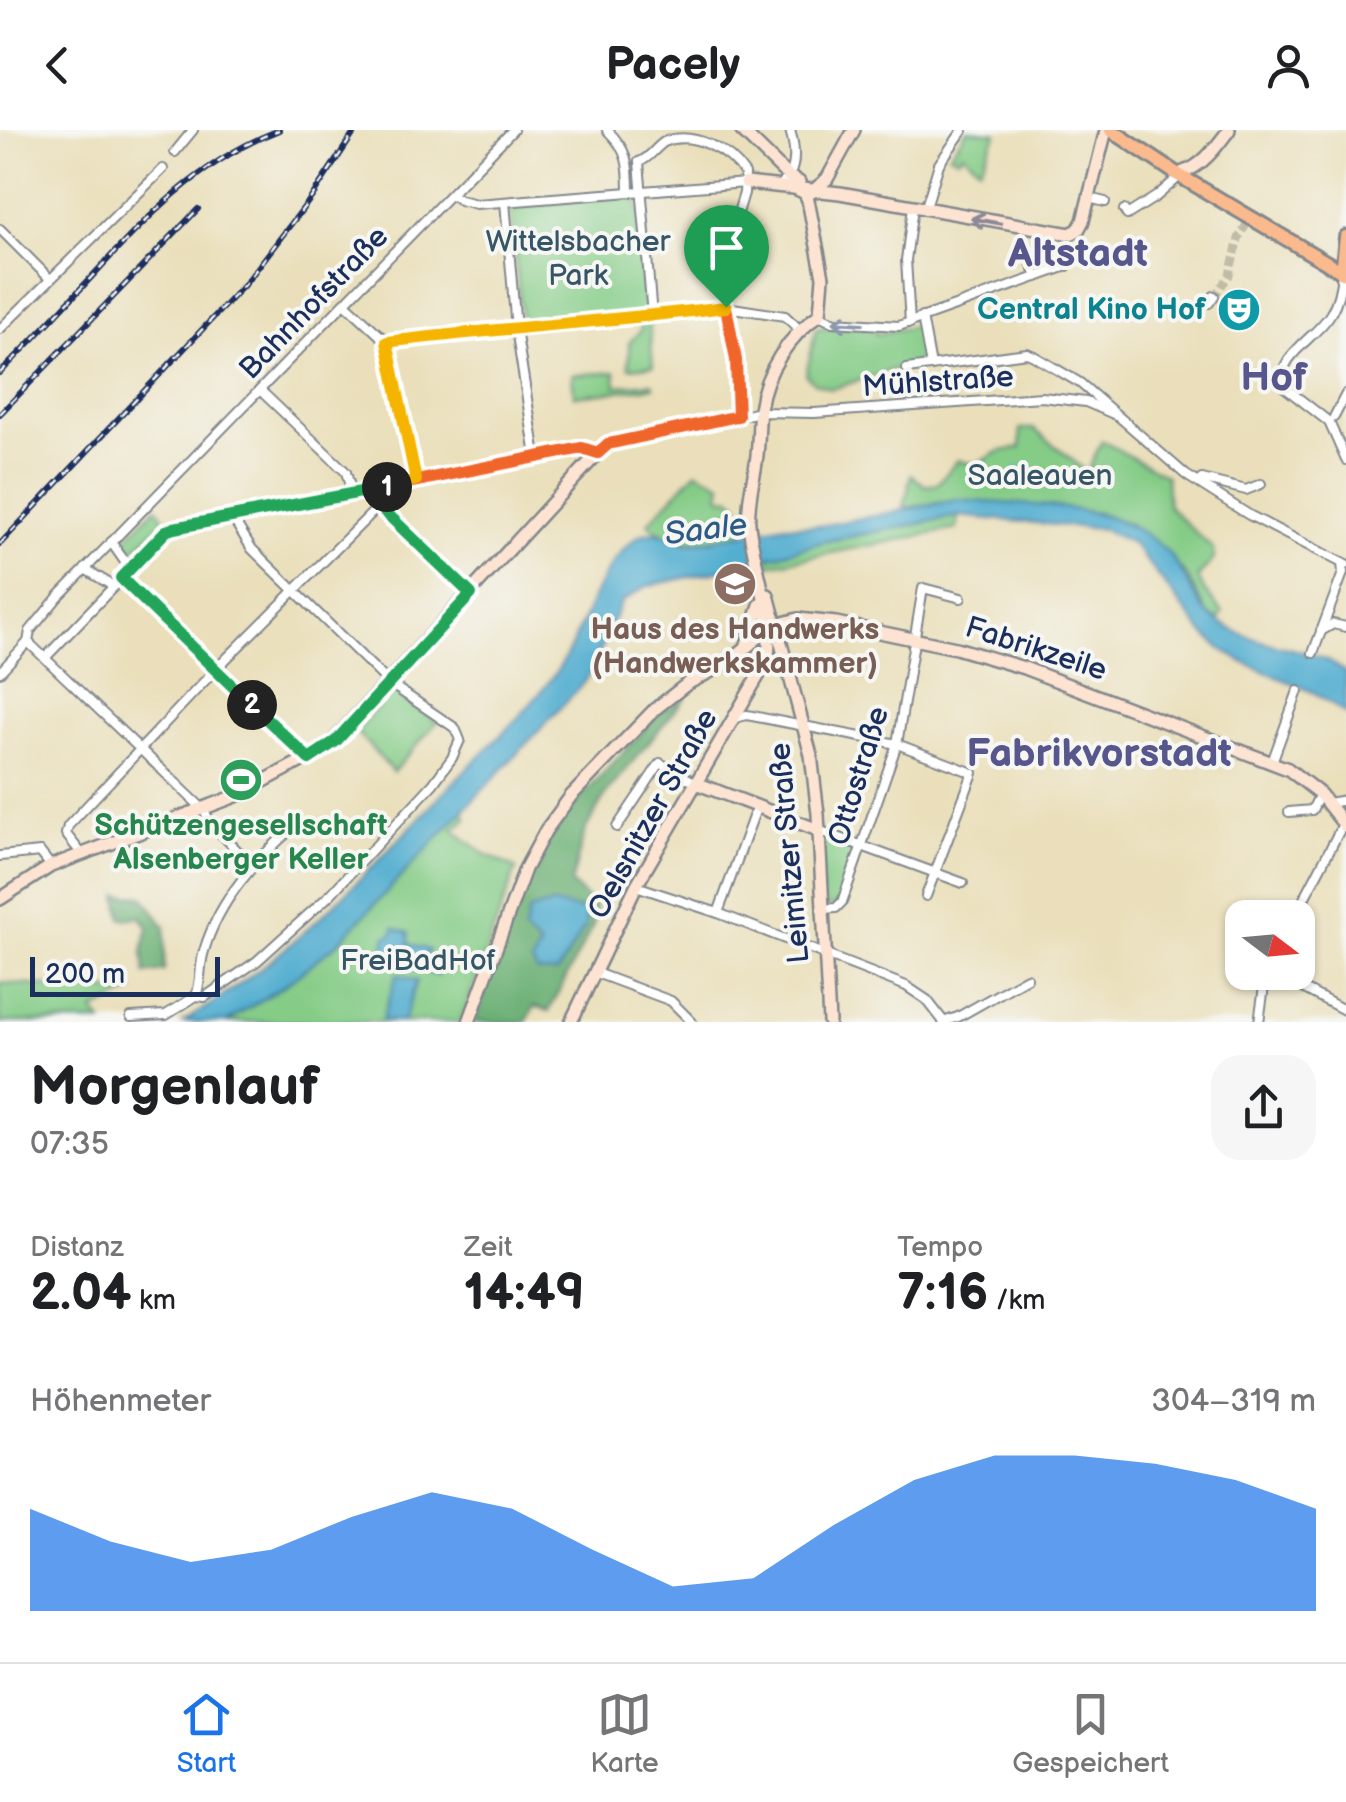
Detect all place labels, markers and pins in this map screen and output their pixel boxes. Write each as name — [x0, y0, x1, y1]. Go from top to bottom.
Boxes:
pin — [684, 205, 769, 308]
theatre icon: Central Kino Hof — [1216, 287, 1262, 333]
place label: Central Kino Hof — [977, 292, 1207, 328]
pin: 1 — [362, 462, 412, 512]
school or university icon: Haus des Handwerks (Handwerkskammer) — [712, 561, 758, 607]
place label: Haus des Handwerks (Handwerkskammer) — [591, 612, 879, 682]
pin: 2 — [227, 680, 277, 730]
sports icon: Schützengesellschaft Alsenberger Keller — [218, 757, 264, 803]
place label: Schützengesellschaft Alsenberger Keller — [94, 808, 388, 878]

